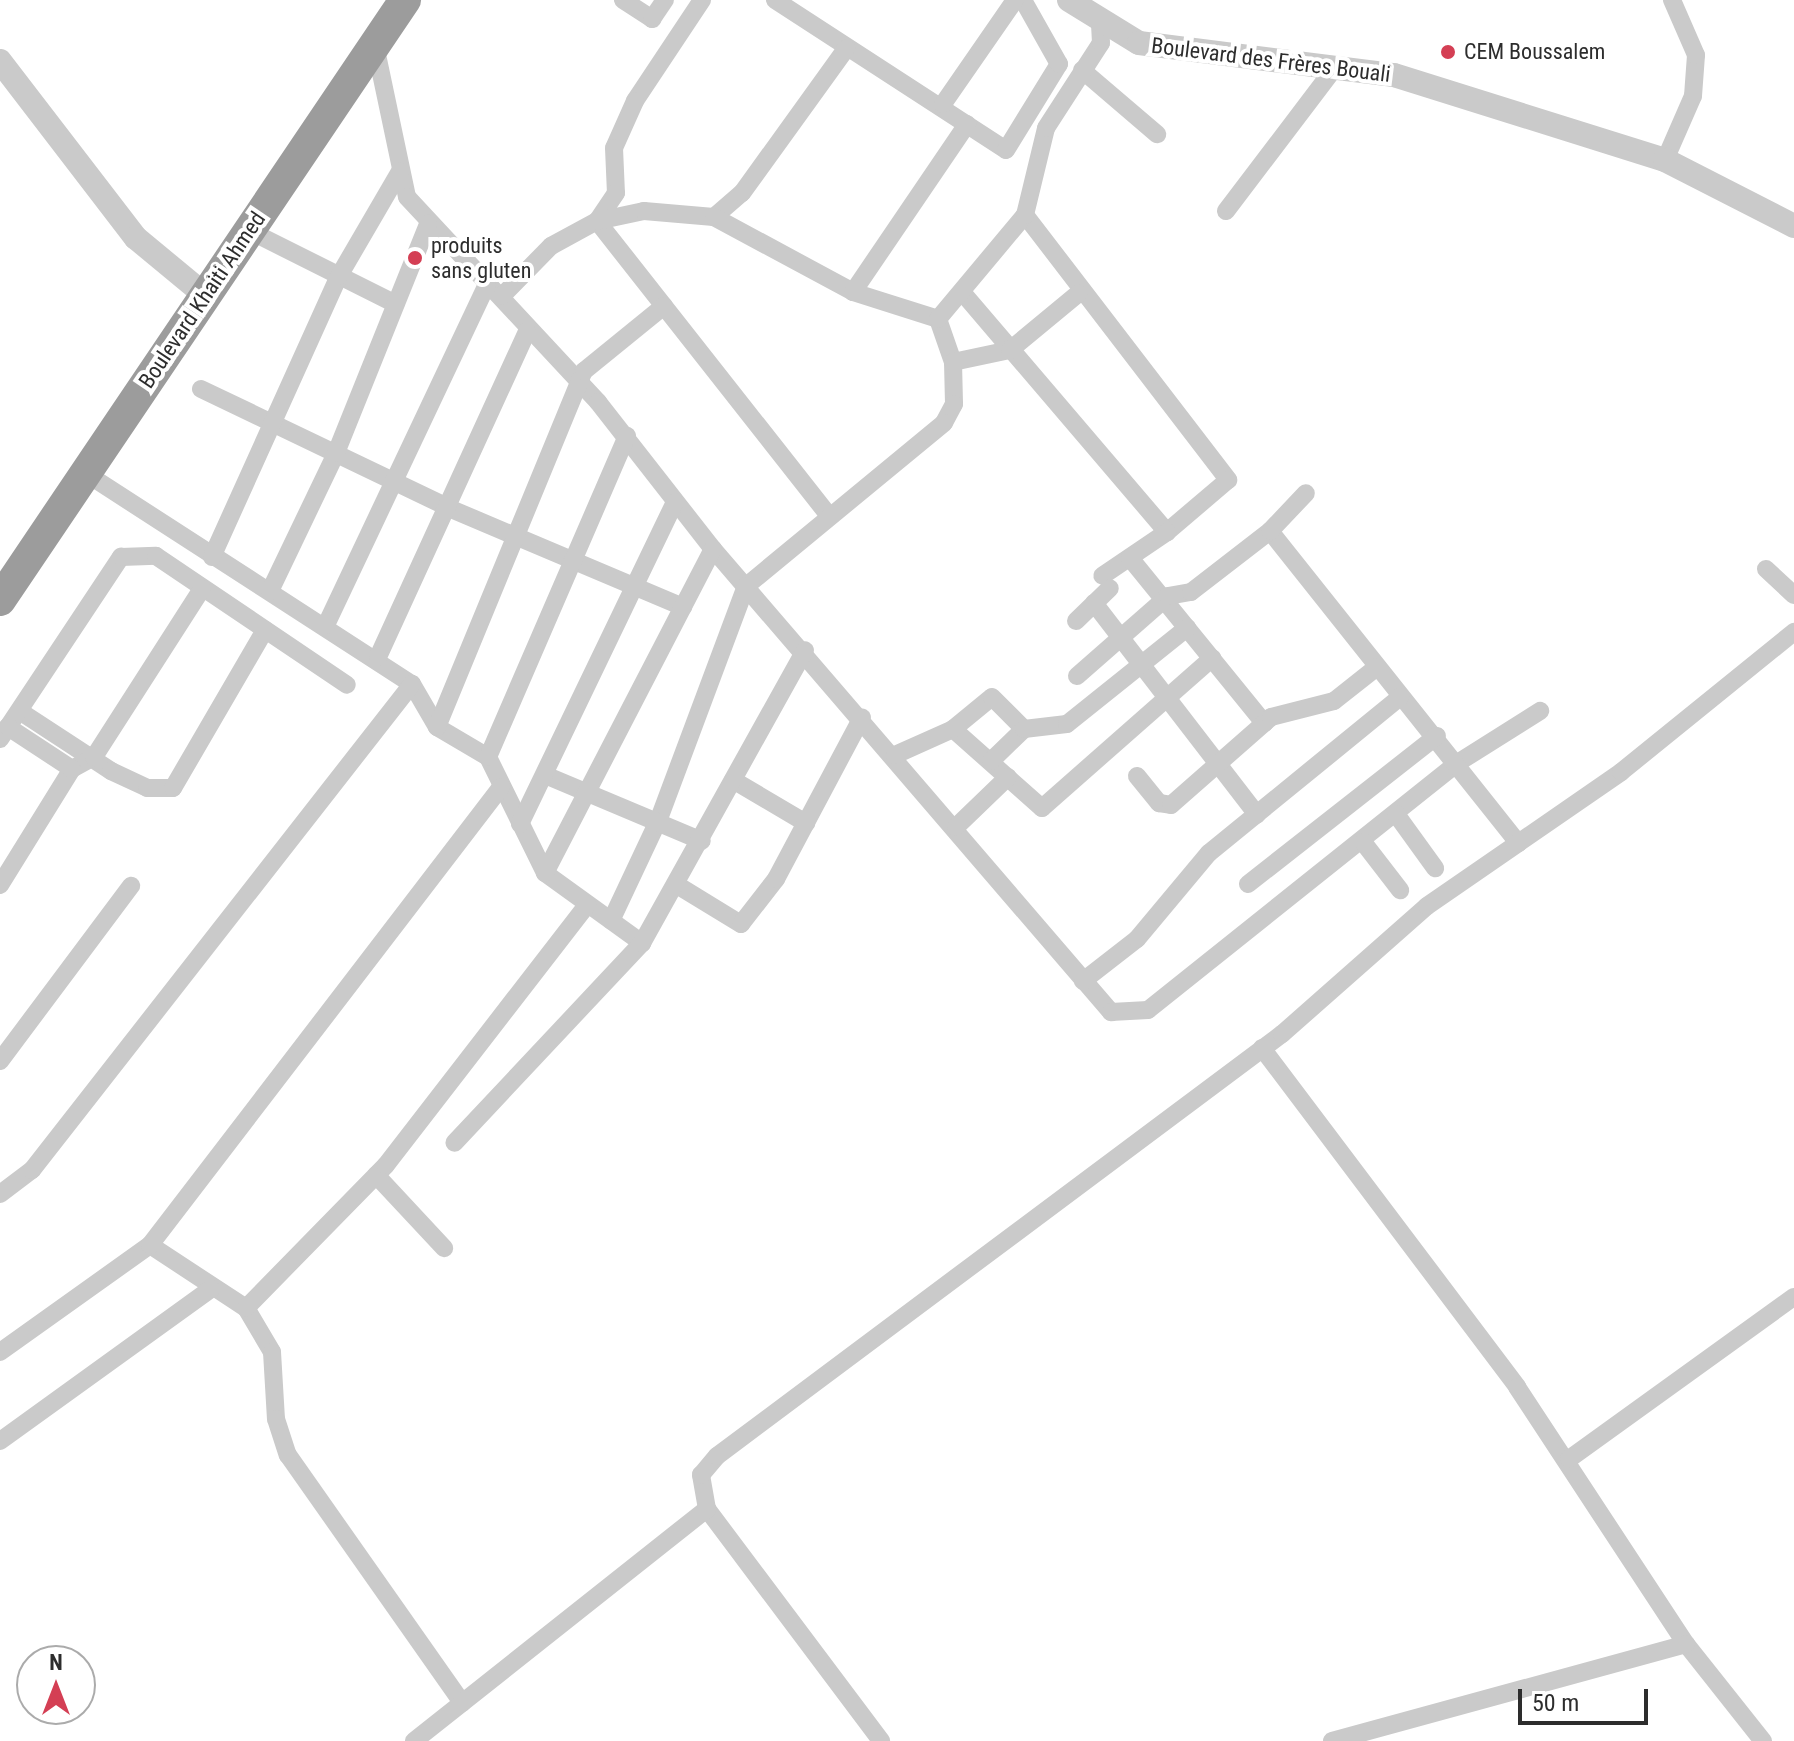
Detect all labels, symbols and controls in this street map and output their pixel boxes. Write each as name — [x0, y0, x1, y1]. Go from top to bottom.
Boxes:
street label: Boulevard des Frères Bouali — [1150, 32, 1392, 88]
place label: CEM Boussalem — [1464, 39, 1605, 65]
marker: CEM Boussalem — [1439, 43, 1457, 61]
street label: Boulevard Khaiti Ahmed — [133, 207, 271, 393]
place label: produits sans gluten — [431, 232, 531, 284]
marker: produits sans gluten — [406, 249, 424, 267]
north arrow — [16, 1645, 96, 1725]
text: N — [49, 1650, 63, 1675]
scale bar — [1522, 1673, 1652, 1723]
text: 50 m — [1532, 1689, 1579, 1717]

